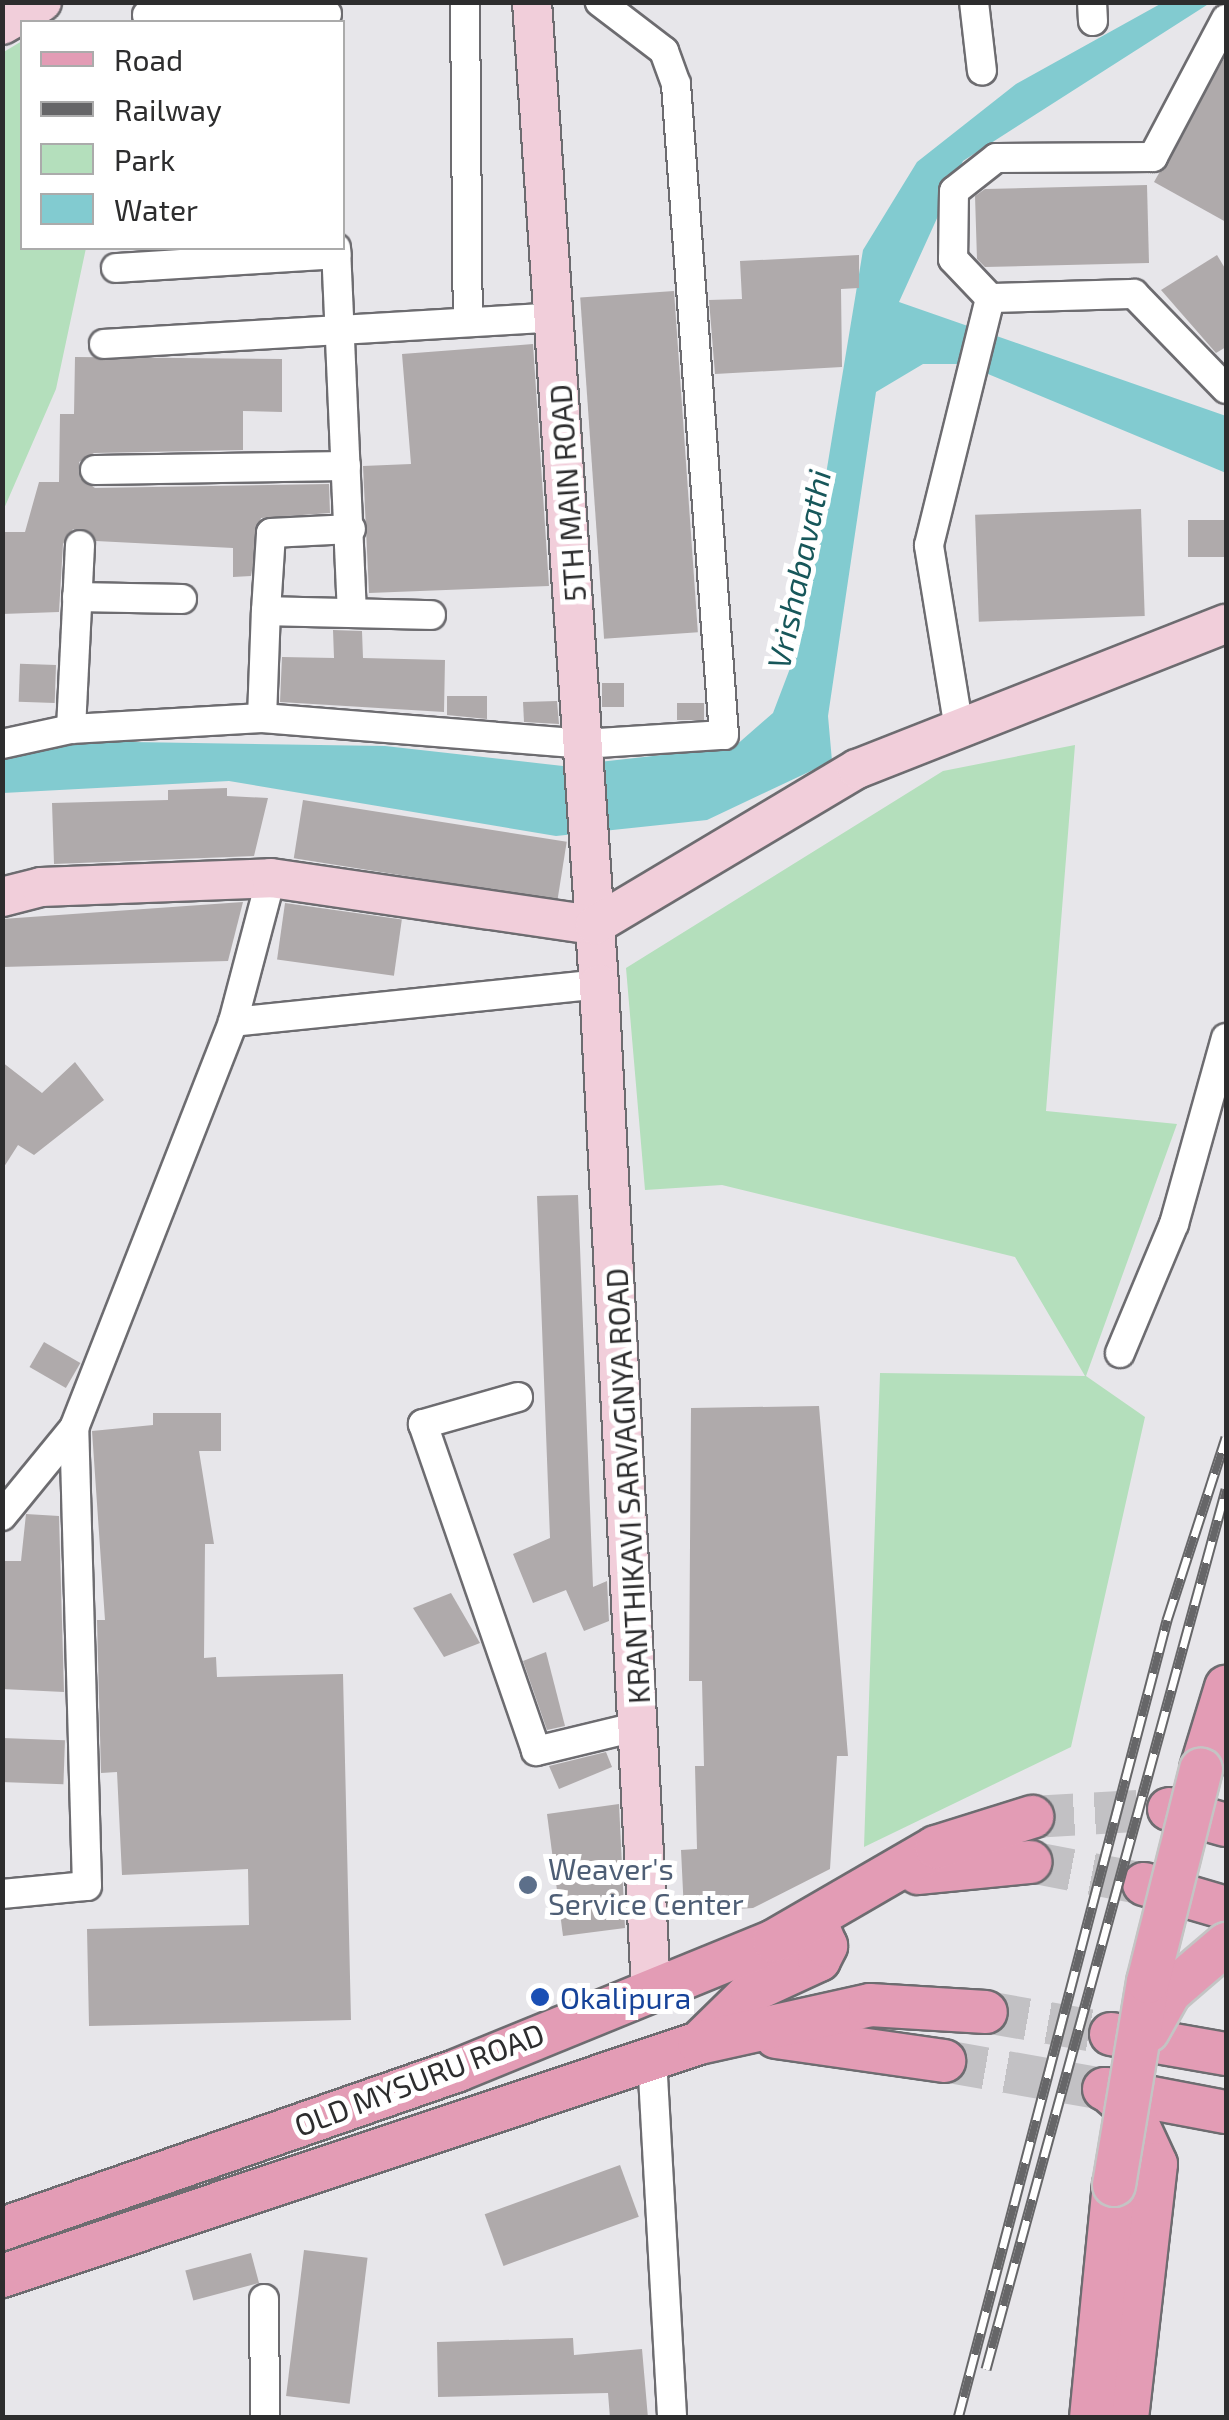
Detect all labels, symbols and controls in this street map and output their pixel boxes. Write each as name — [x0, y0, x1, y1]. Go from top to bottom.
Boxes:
legend — [20, 20, 345, 250]
text: Road — [114, 41, 183, 77]
text: Railway — [114, 91, 222, 127]
text: Park — [114, 141, 175, 177]
text: Water — [114, 191, 198, 227]
street label: 5TH MAIN ROAD — [541, 383, 593, 603]
water label: Vrishabavathi — [758, 466, 838, 672]
street label: KRANTHIKAVI SARVAGNYA ROAD — [598, 1267, 656, 1705]
place label: Weaver's Service Center — [548, 1850, 744, 1920]
marker: Weaver's Service Center — [517, 1874, 539, 1896]
place label: Okalipura — [560, 1979, 691, 2015]
marker: Okalipura — [529, 1986, 551, 2008]
street label: OLD MYSURU ROAD — [289, 2015, 549, 2143]

